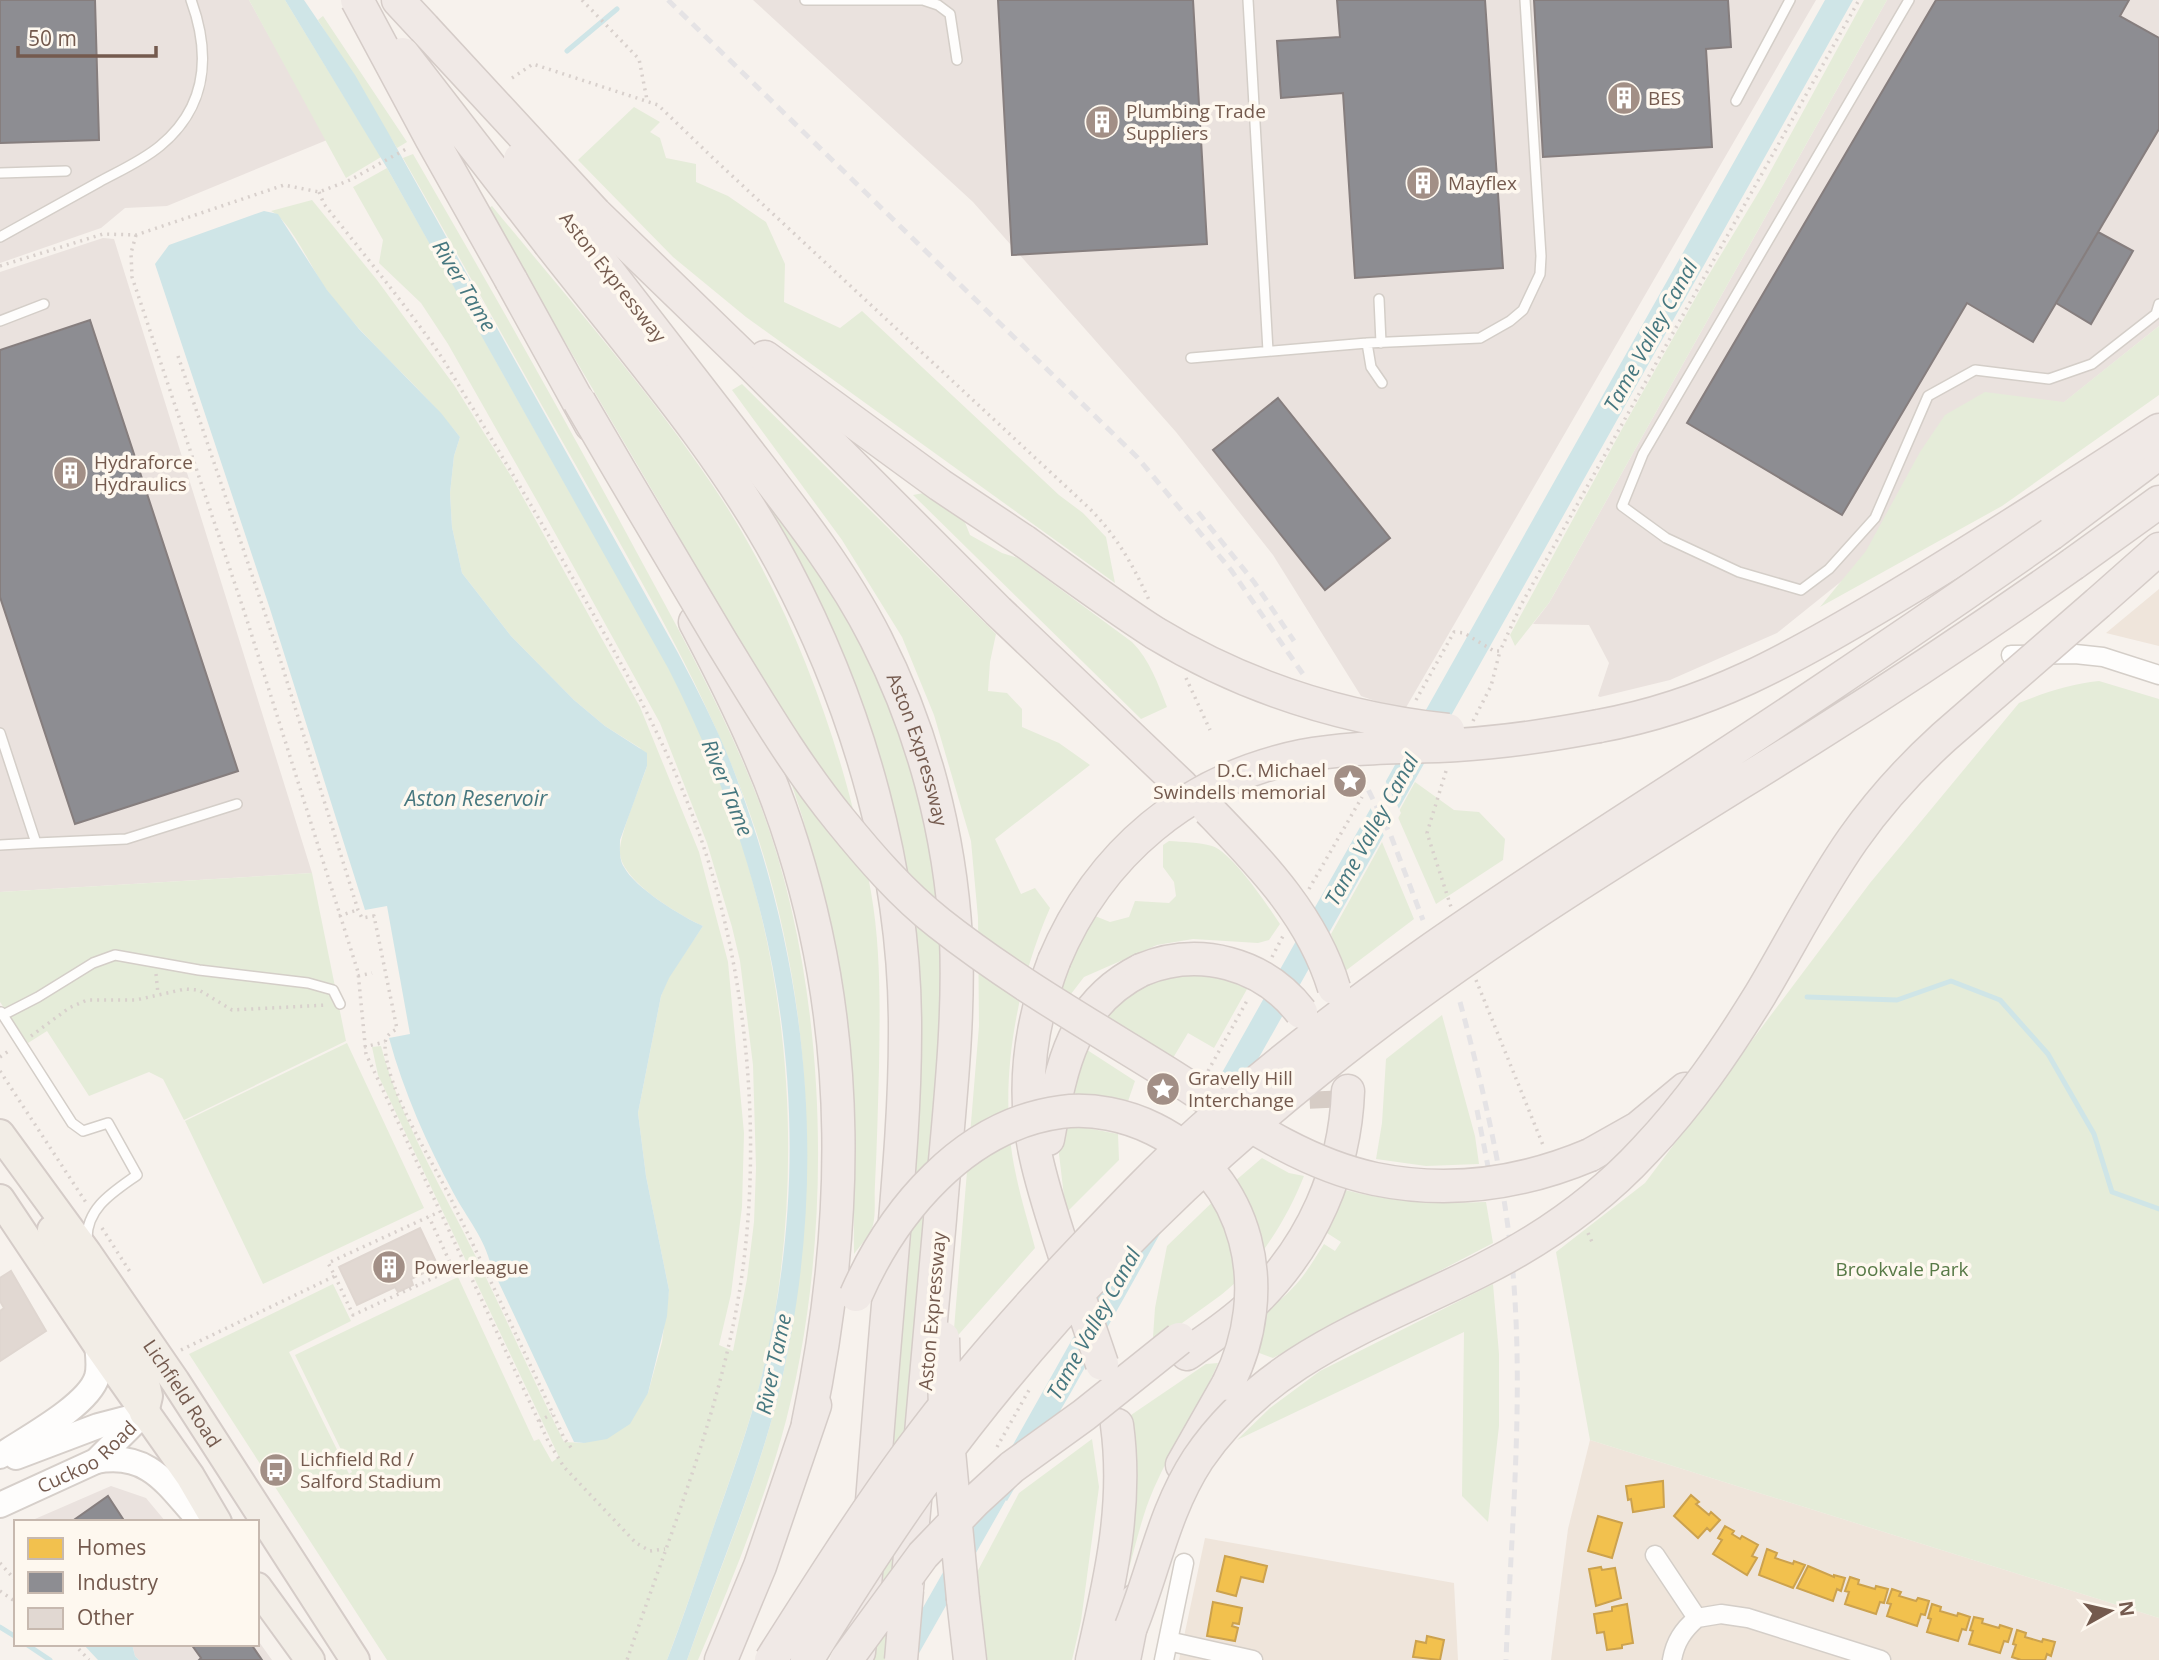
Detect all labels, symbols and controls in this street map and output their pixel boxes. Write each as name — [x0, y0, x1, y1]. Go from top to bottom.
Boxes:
scale bar — [18, 14, 156, 58]
text: 50 m — [28, 24, 77, 52]
building icon: BES — [1605, 79, 1643, 117]
place label: BES — [1648, 85, 1681, 111]
place label: Plumbing Trade Suppliers — [1126, 98, 1266, 146]
building icon: Plumbing Trade Suppliers — [1083, 103, 1121, 141]
building icon: Mayflex — [1404, 164, 1442, 202]
place label: Mayflex — [1448, 170, 1517, 196]
street label: Aston Expressway — [554, 206, 673, 348]
water label: River Tame — [427, 234, 503, 337]
water label: Tame Valley Canal — [1597, 254, 1704, 417]
place label: Hydraforce Hydraulics — [94, 449, 193, 497]
building icon: Hydraforce Hydraulics — [51, 454, 89, 492]
street label: Aston Expressway — [881, 669, 954, 829]
water label: River Tame — [696, 735, 760, 840]
water label: Tame Valley Canal — [1318, 748, 1425, 911]
place label: D.C. Michael Swindells memorial — [1153, 757, 1326, 805]
place icon: D.C. Michael Swindells memorial — [1331, 762, 1369, 800]
water label: Aston Reservoir — [403, 784, 548, 812]
place label: Gravelly Hill Interchange — [1188, 1065, 1294, 1113]
place icon: Gravelly Hill Interchange — [1144, 1070, 1182, 1108]
street label: Aston Expressway — [912, 1230, 952, 1392]
water label: Tame Valley Canal — [1040, 1242, 1147, 1405]
building icon: Powerleague — [370, 1248, 408, 1286]
place label: Powerleague — [414, 1254, 529, 1280]
park label: Brookvale Park — [1835, 1256, 1969, 1282]
water label: River Tame — [749, 1311, 797, 1417]
street label: Lichfield Road — [137, 1334, 227, 1452]
street label: Cuckoo Road — [33, 1415, 142, 1499]
place label: Lichfield Rd / Salford Stadium — [300, 1446, 441, 1494]
bus stop icon: Lichfield Rd / Salford Stadium — [257, 1451, 295, 1489]
legend — [14, 1520, 259, 1646]
text: Homes — [77, 1533, 146, 1561]
text: Industry — [77, 1568, 159, 1596]
north arrow — [2075, 1576, 2145, 1646]
text: N — [2113, 1599, 2141, 1618]
text: Other — [77, 1603, 134, 1631]

